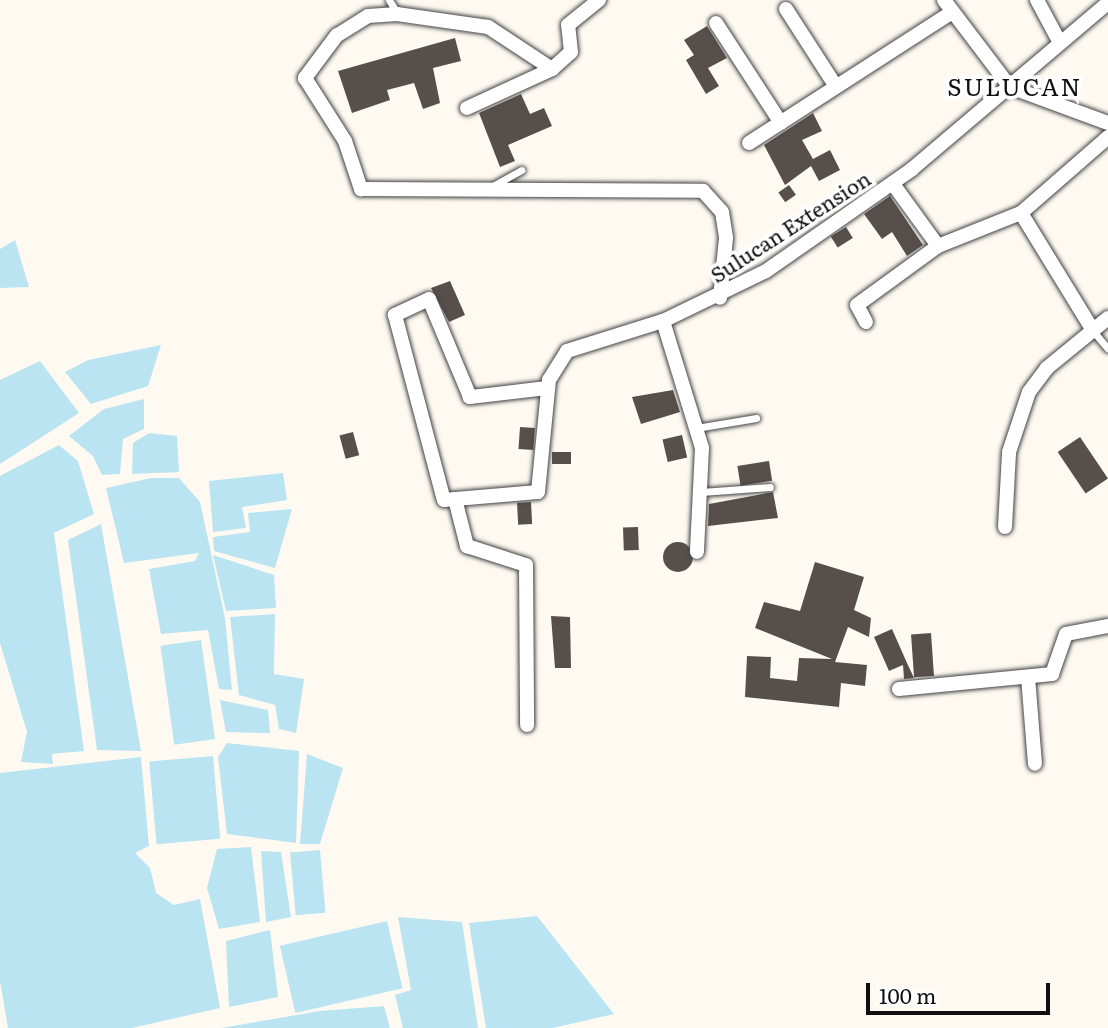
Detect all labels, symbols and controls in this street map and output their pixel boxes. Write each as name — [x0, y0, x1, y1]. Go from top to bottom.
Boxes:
district label: SULUCAN — [948, 72, 1082, 100]
street label: Sulucan Extension — [705, 165, 875, 287]
scale bar — [870, 968, 1054, 1012]
text: 100 m — [879, 979, 936, 1010]

